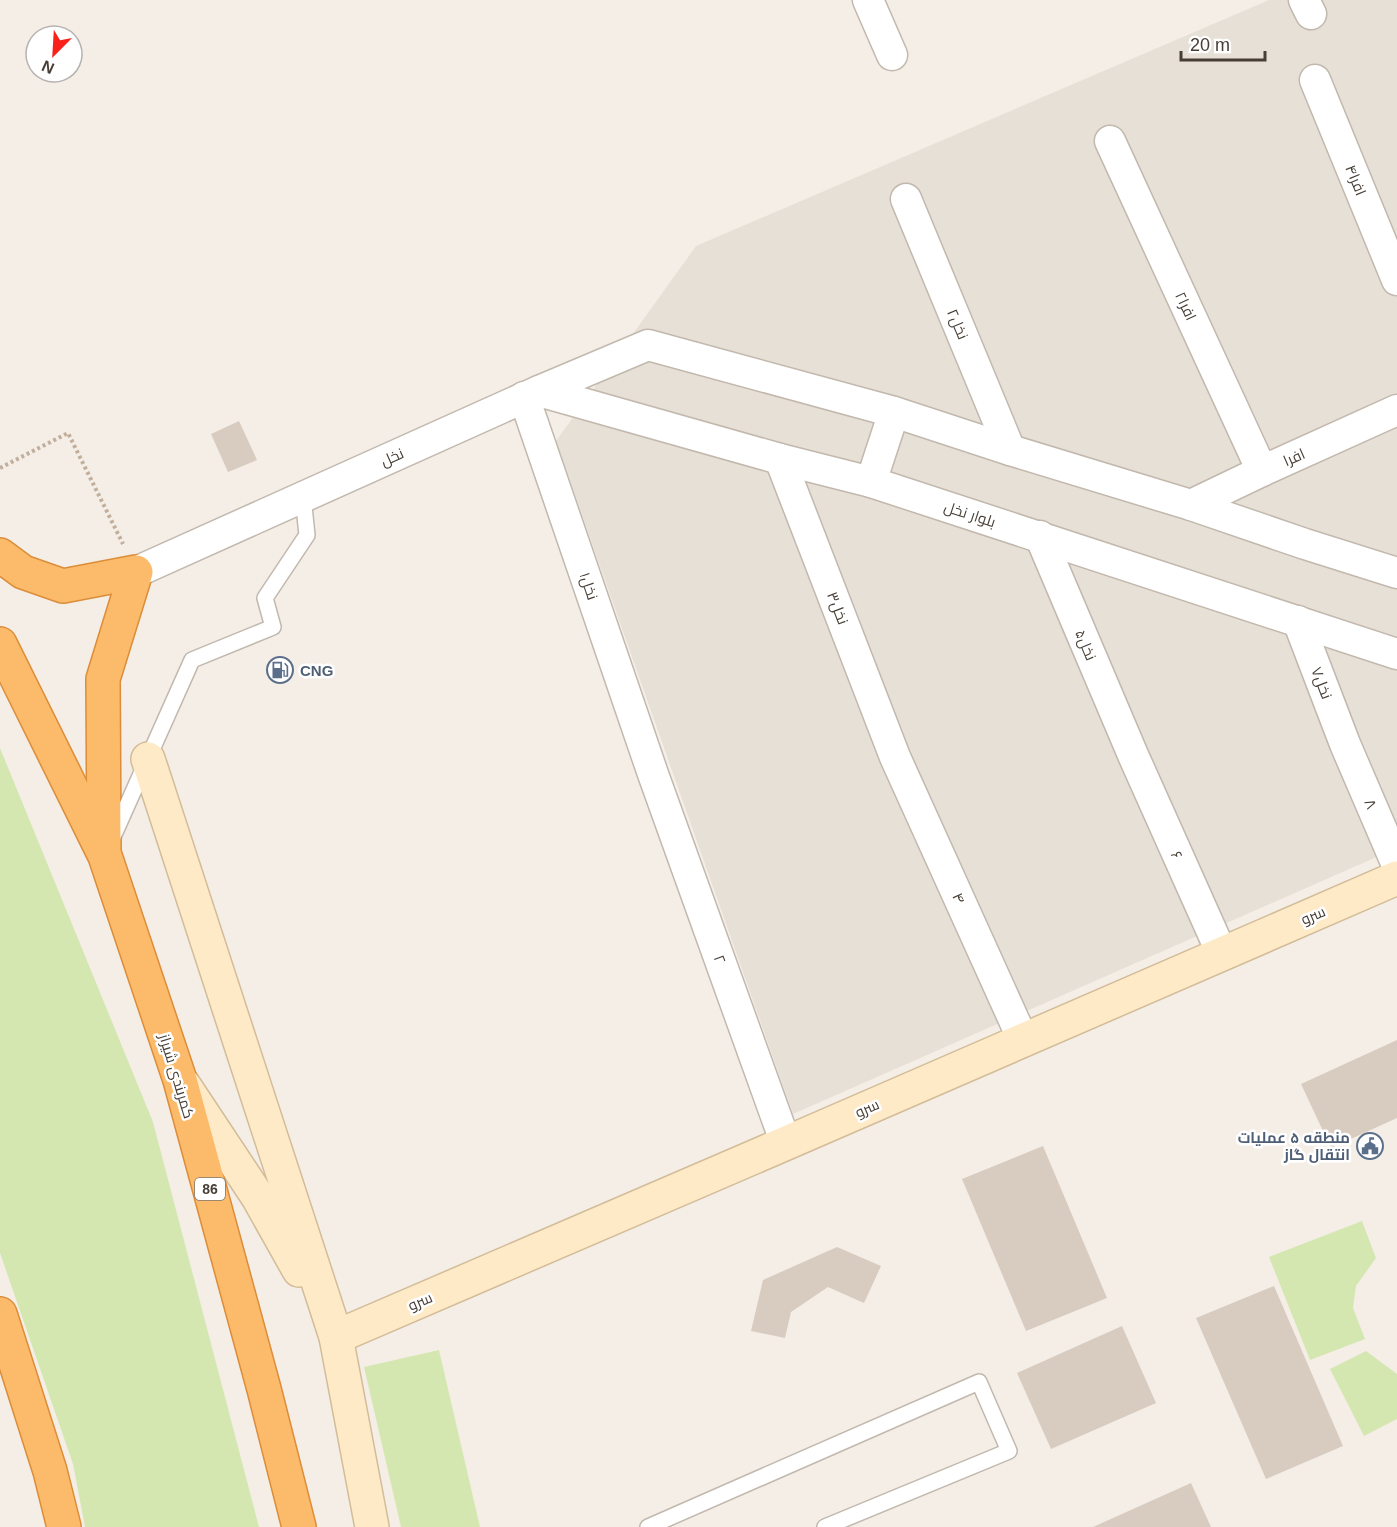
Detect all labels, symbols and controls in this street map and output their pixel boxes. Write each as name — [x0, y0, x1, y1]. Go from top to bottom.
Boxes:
north arrow — [24, 24, 84, 84]
scale bar — [1181, 24, 1265, 62]
text: 20 m — [1190, 35, 1230, 55]
text: N — [39, 57, 57, 77]
street label: ۴افرا — [1341, 162, 1370, 198]
street label: ۲افرا — [1171, 289, 1200, 323]
street label: نخل۲ — [942, 306, 972, 343]
street label: نخل — [378, 444, 407, 471]
street label: افرا — [1281, 445, 1308, 470]
street label: بلوار نخل — [942, 498, 998, 532]
street label: نخل۱ — [574, 570, 602, 603]
street label: نخل۳ — [822, 589, 852, 627]
street label: نخل۵ — [1070, 627, 1100, 664]
fuel station icon: CNG — [265, 655, 295, 685]
place label: CNG — [300, 662, 333, 679]
street label: نخل۷ — [1306, 665, 1336, 702]
street label: ۸ — [1361, 796, 1381, 812]
street label: ۶ — [1168, 848, 1186, 862]
street label: ۴ — [949, 890, 969, 906]
street label: سرو — [1298, 902, 1328, 929]
street label: ۲ — [711, 952, 729, 966]
street label: کمربندی شیراز — [154, 1031, 198, 1121]
street label: سرو — [852, 1095, 882, 1122]
place label: منطقه ۵ عملیات انتقال گاز — [1238, 1129, 1350, 1163]
public building icon: منطقه ۵ عملیات انتقال گاز — [1355, 1131, 1385, 1161]
road number: 86 — [195, 1178, 225, 1200]
street label: سرو — [405, 1288, 435, 1315]

